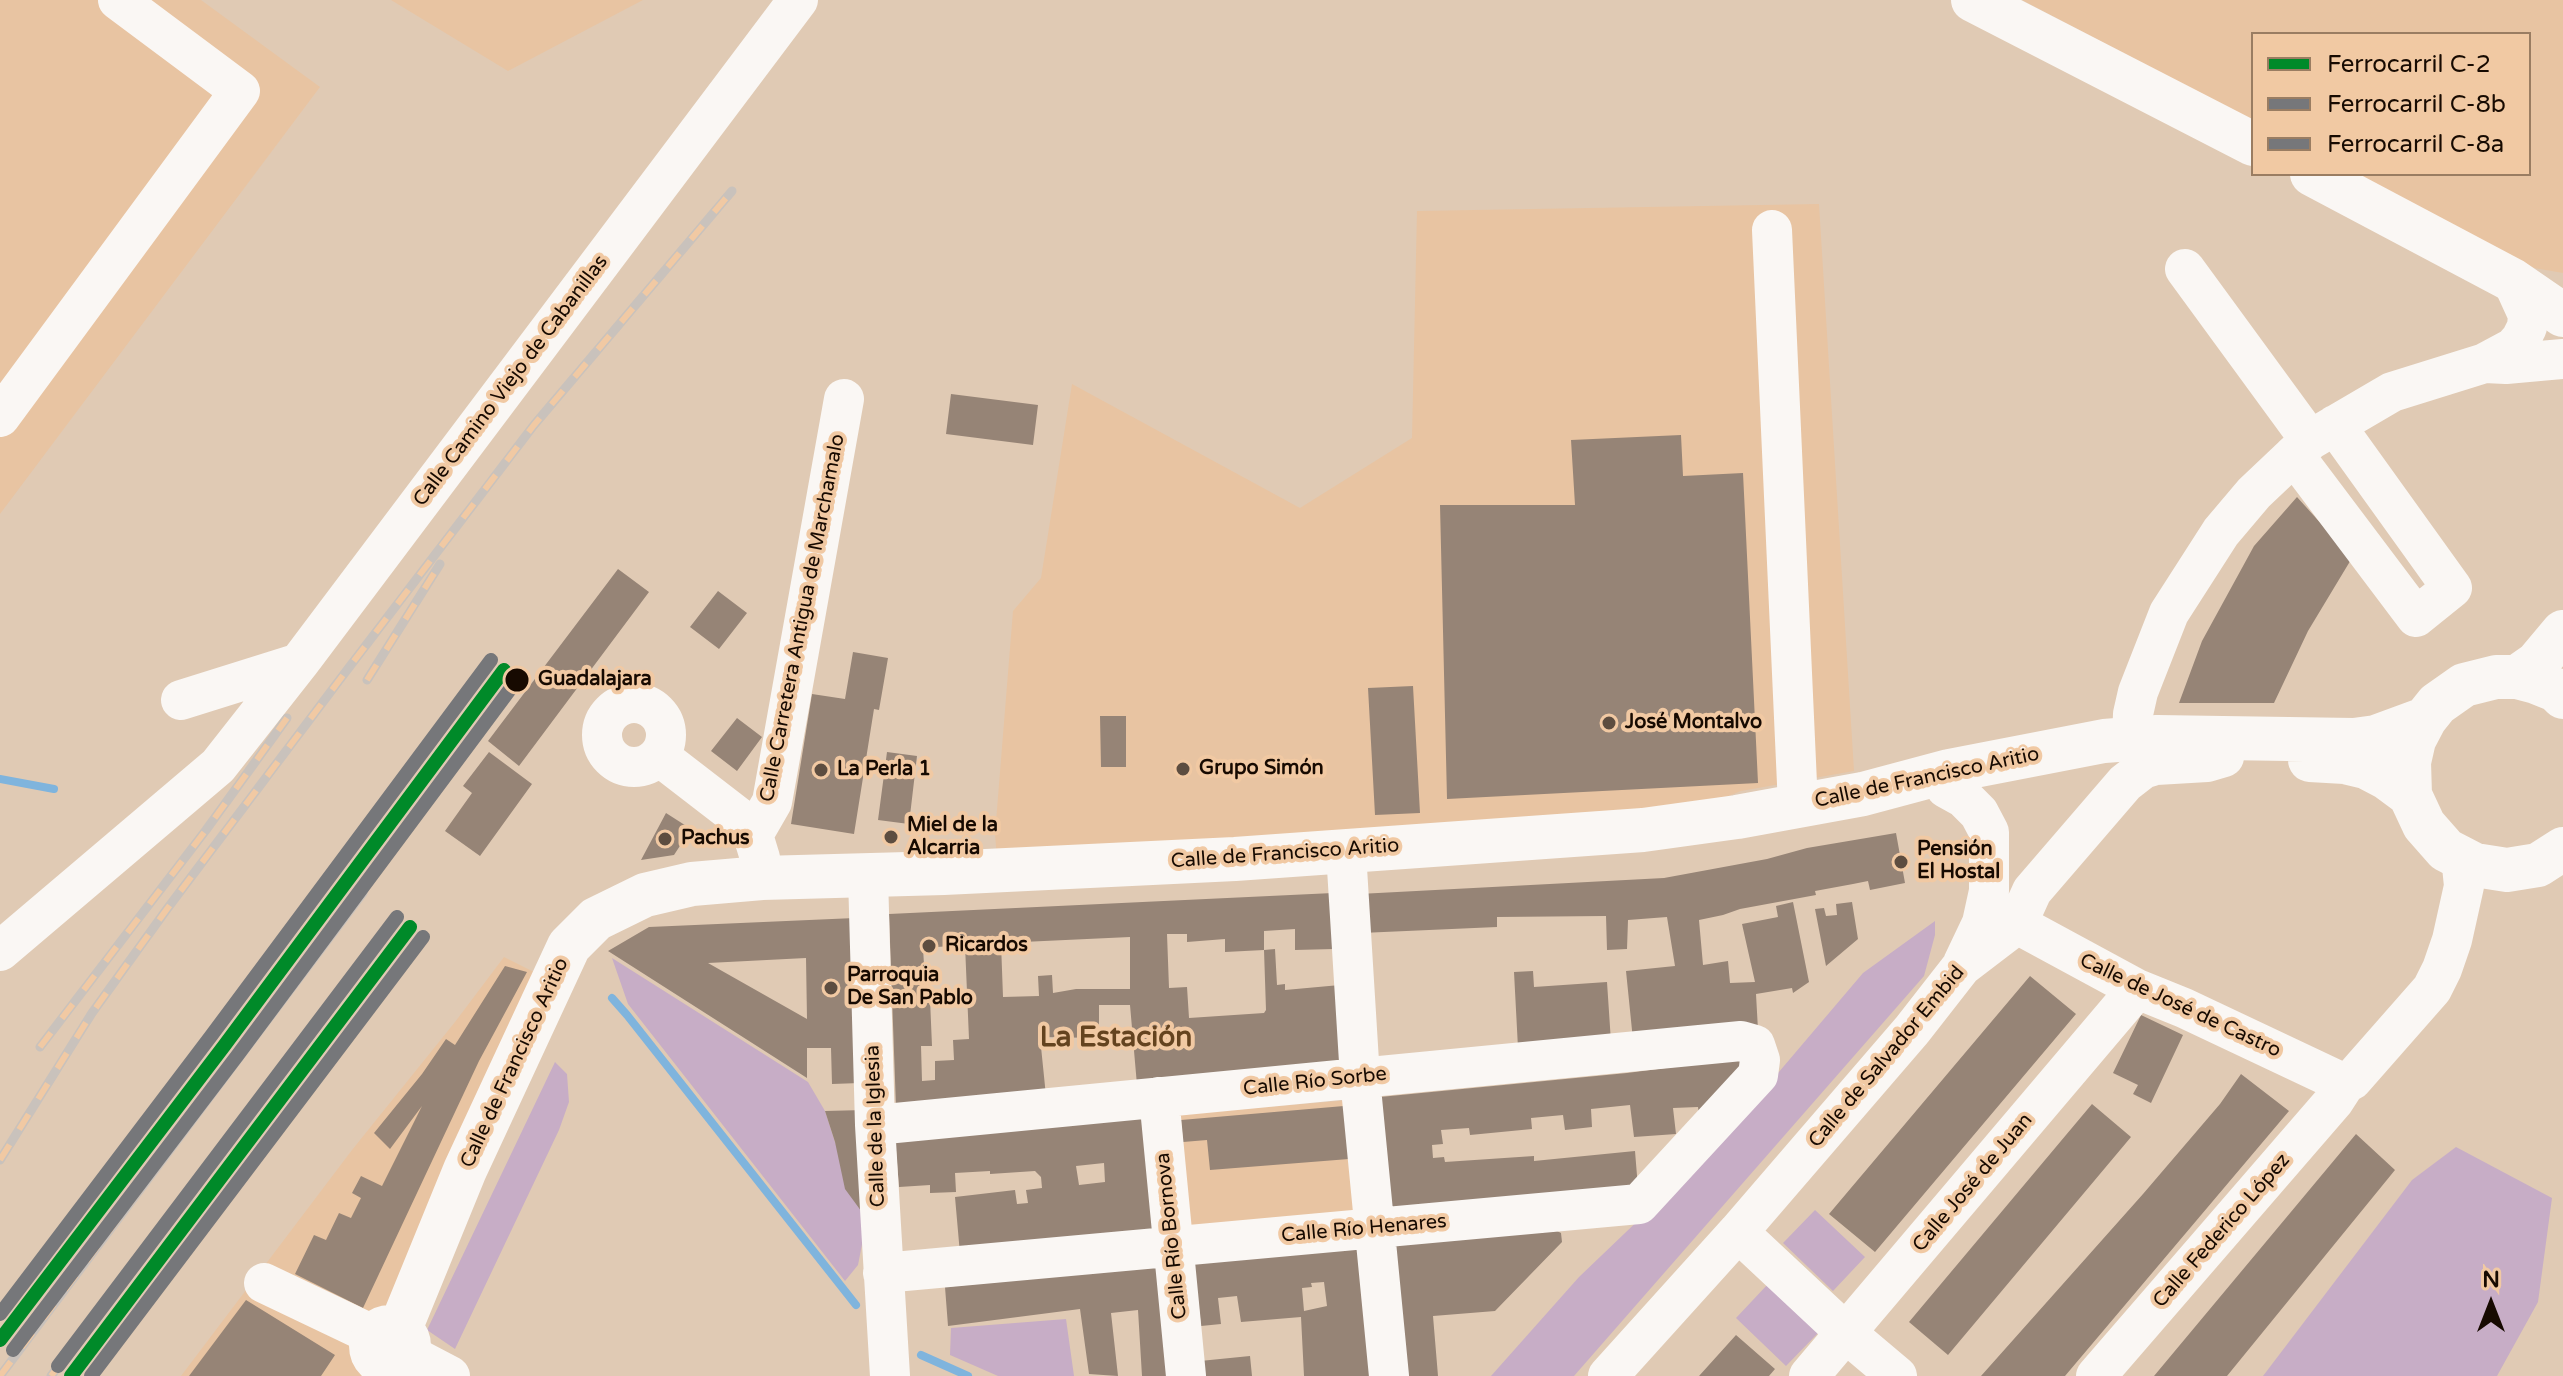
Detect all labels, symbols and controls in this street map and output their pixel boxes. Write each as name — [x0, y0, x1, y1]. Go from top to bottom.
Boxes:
legend — [2251, 32, 2531, 176]
text: Ferrocarril C-2 — [2327, 50, 2491, 79]
text: Ferrocarril C-8b — [2327, 90, 2506, 119]
text: Ferrocarril C-8a — [2327, 130, 2504, 159]
street label: Calle Camino Viejo de Cabanillas — [409, 251, 613, 511]
street label: Calle Carretera Antigua de Marchamalo — [755, 432, 851, 804]
marker: Guadalajara — [503, 666, 531, 694]
place label: Guadalajara — [538, 668, 652, 692]
place label: José Montalvo — [1625, 711, 1762, 735]
marker: José Montalvo — [1600, 714, 1618, 732]
street label: Calle de Francisco Aritio — [1813, 742, 2041, 814]
place label: Grupo Simón — [1199, 757, 1324, 781]
place label: La Perla 1 — [837, 758, 931, 782]
marker: Grupo Simón — [1174, 760, 1192, 778]
marker: La Perla 1 — [812, 761, 830, 779]
place label: Miel de la Alcarria — [907, 814, 998, 861]
place label: Pachus — [681, 827, 750, 851]
marker: Miel de la Alcarria — [882, 828, 900, 846]
marker: Pachus — [656, 830, 674, 848]
street label: Calle de Francisco Aritio — [1170, 834, 1400, 874]
place label: Pensión El Hostal — [1917, 838, 2000, 885]
marker: Pensión El Hostal — [1892, 853, 1910, 871]
place label: Ricardos — [945, 934, 1028, 958]
marker: Ricardos — [920, 937, 938, 955]
street label: Calle de José de Castro — [2076, 949, 2284, 1063]
street label: Calle de Francisco Aritio — [456, 954, 574, 1172]
street label: Calle de Salvador Embid — [1804, 961, 1970, 1153]
place label: Parroquia De San Pablo — [847, 964, 973, 1011]
marker: Parroquia De San Pablo — [822, 979, 840, 997]
district label: La Estación — [1040, 1022, 1192, 1056]
street label: Calle de la Iglesia — [861, 1044, 891, 1208]
street label: Calle Río Sorbe — [1242, 1063, 1388, 1101]
street label: Calle José de Juan — [1908, 1109, 2038, 1257]
street label: Calle Federico López — [2149, 1149, 2295, 1313]
street label: Calle Río Bornova — [1151, 1151, 1193, 1321]
street label: Calle Río Henares — [1280, 1210, 1448, 1248]
north arrow — [2451, 1264, 2531, 1344]
text: N — [2482, 1267, 2500, 1293]

